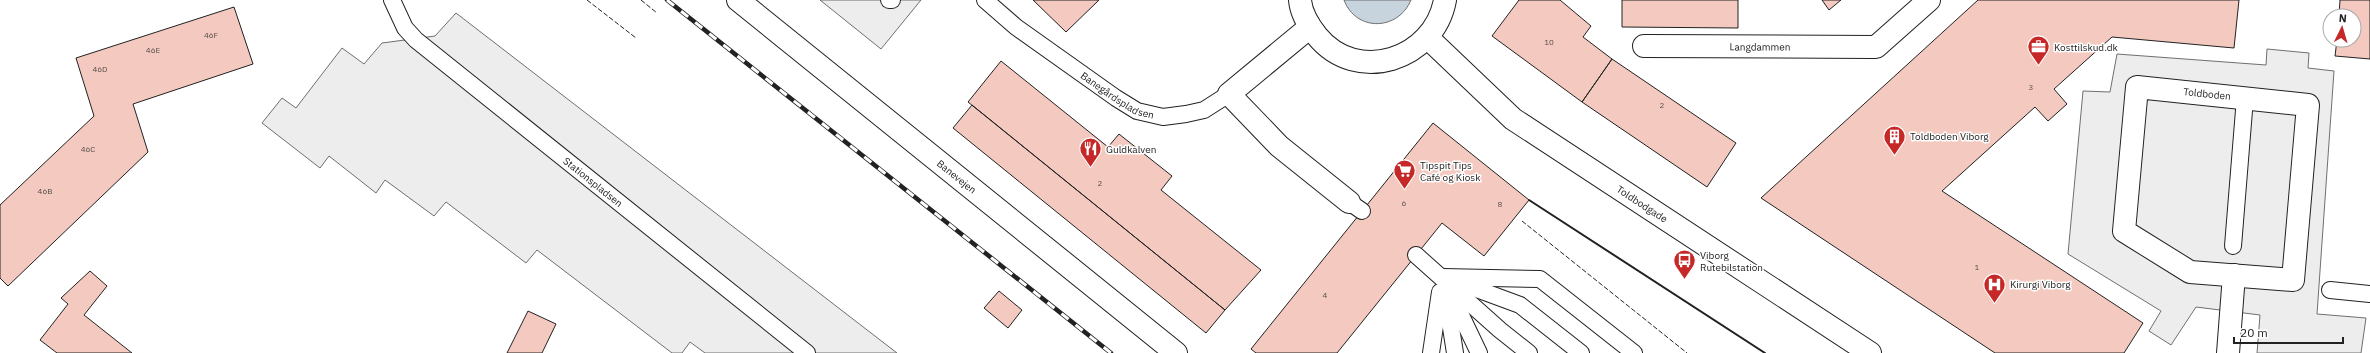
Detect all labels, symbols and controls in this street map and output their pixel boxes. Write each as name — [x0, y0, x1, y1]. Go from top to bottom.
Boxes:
north arrow — [2322, 8, 2362, 48]
text: N — [2338, 11, 2347, 25]
house number: 46F — [204, 30, 219, 40]
office icon: Kosttilskud.dk — [2026, 34, 2052, 67]
house number: 10 — [1544, 37, 1554, 47]
street label: Langdammen — [1729, 40, 1791, 53]
place label: Kosttilskud.dk — [2054, 41, 2118, 54]
house number: 46E — [146, 45, 160, 55]
house number: 46D — [93, 64, 107, 74]
street label: Banegårdspladsen — [1078, 69, 1155, 121]
house number: 3 — [2029, 82, 2034, 92]
street label: Toldboden — [2183, 85, 2231, 103]
house number: 2 — [1660, 100, 1665, 110]
building icon: Toldboden Viborg — [1881, 123, 1907, 156]
place label: Toldboden Viborg — [1910, 130, 1989, 143]
restaurant icon: Guldkalven — [1078, 136, 1104, 169]
place label: Guldkalven — [1106, 143, 1156, 156]
house number: 46C — [81, 144, 95, 154]
street label: Stationspladsen — [561, 154, 626, 210]
street label: Banevejen — [934, 157, 979, 196]
supermarket icon: Tipspit Tips Café og Kiosk — [1392, 158, 1418, 191]
place label: Tipspit Tips Café og Kiosk — [1420, 159, 1481, 184]
house number: 2 — [1098, 178, 1103, 188]
street label: Toldbodgade — [1614, 182, 1671, 225]
house number: 46B — [38, 186, 52, 196]
house number: 6 — [1402, 198, 1407, 208]
house number: 8 — [1498, 199, 1503, 209]
bus stop icon: Viborg Rutebilstation — [1672, 248, 1698, 281]
place label: Viborg Rutebilstation — [1700, 249, 1763, 274]
house number: 1 — [1975, 262, 1980, 272]
hospital icon: Kirurgi Viborg — [1982, 271, 2008, 304]
place label: Kirurgi Viborg — [2010, 278, 2071, 291]
house number: 4 — [1323, 290, 1328, 300]
scale bar — [2234, 319, 2343, 345]
text: 20 m — [2240, 325, 2268, 340]

